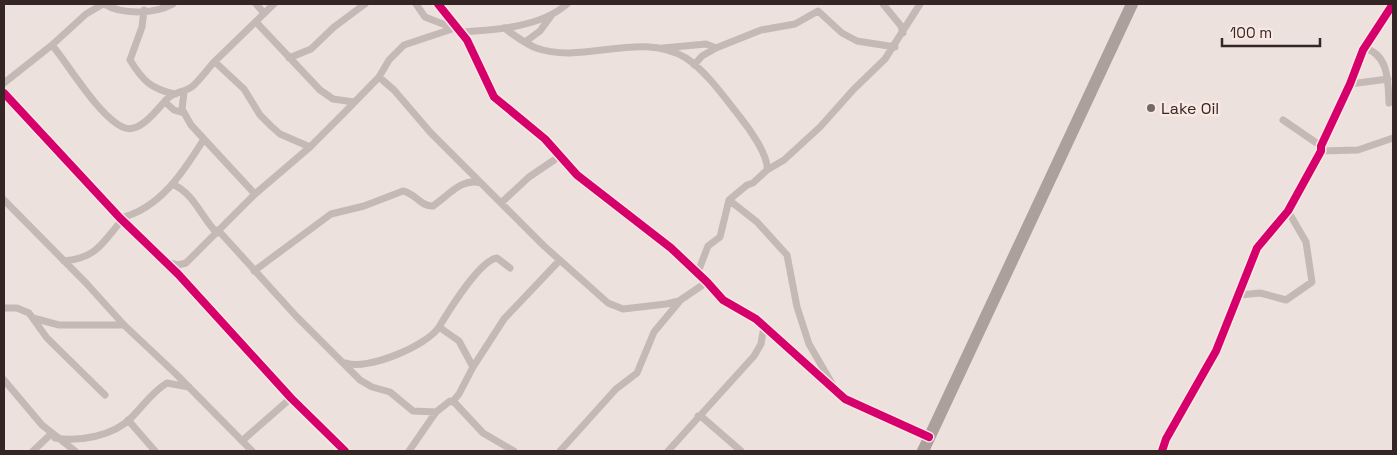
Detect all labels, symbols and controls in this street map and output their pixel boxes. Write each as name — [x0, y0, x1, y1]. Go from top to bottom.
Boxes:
scale bar — [1222, 15, 1320, 47]
text: 100 m — [1230, 23, 1272, 42]
place label: Lake Oil — [1161, 98, 1219, 119]
marker: Lake Oil — [1145, 102, 1157, 114]

